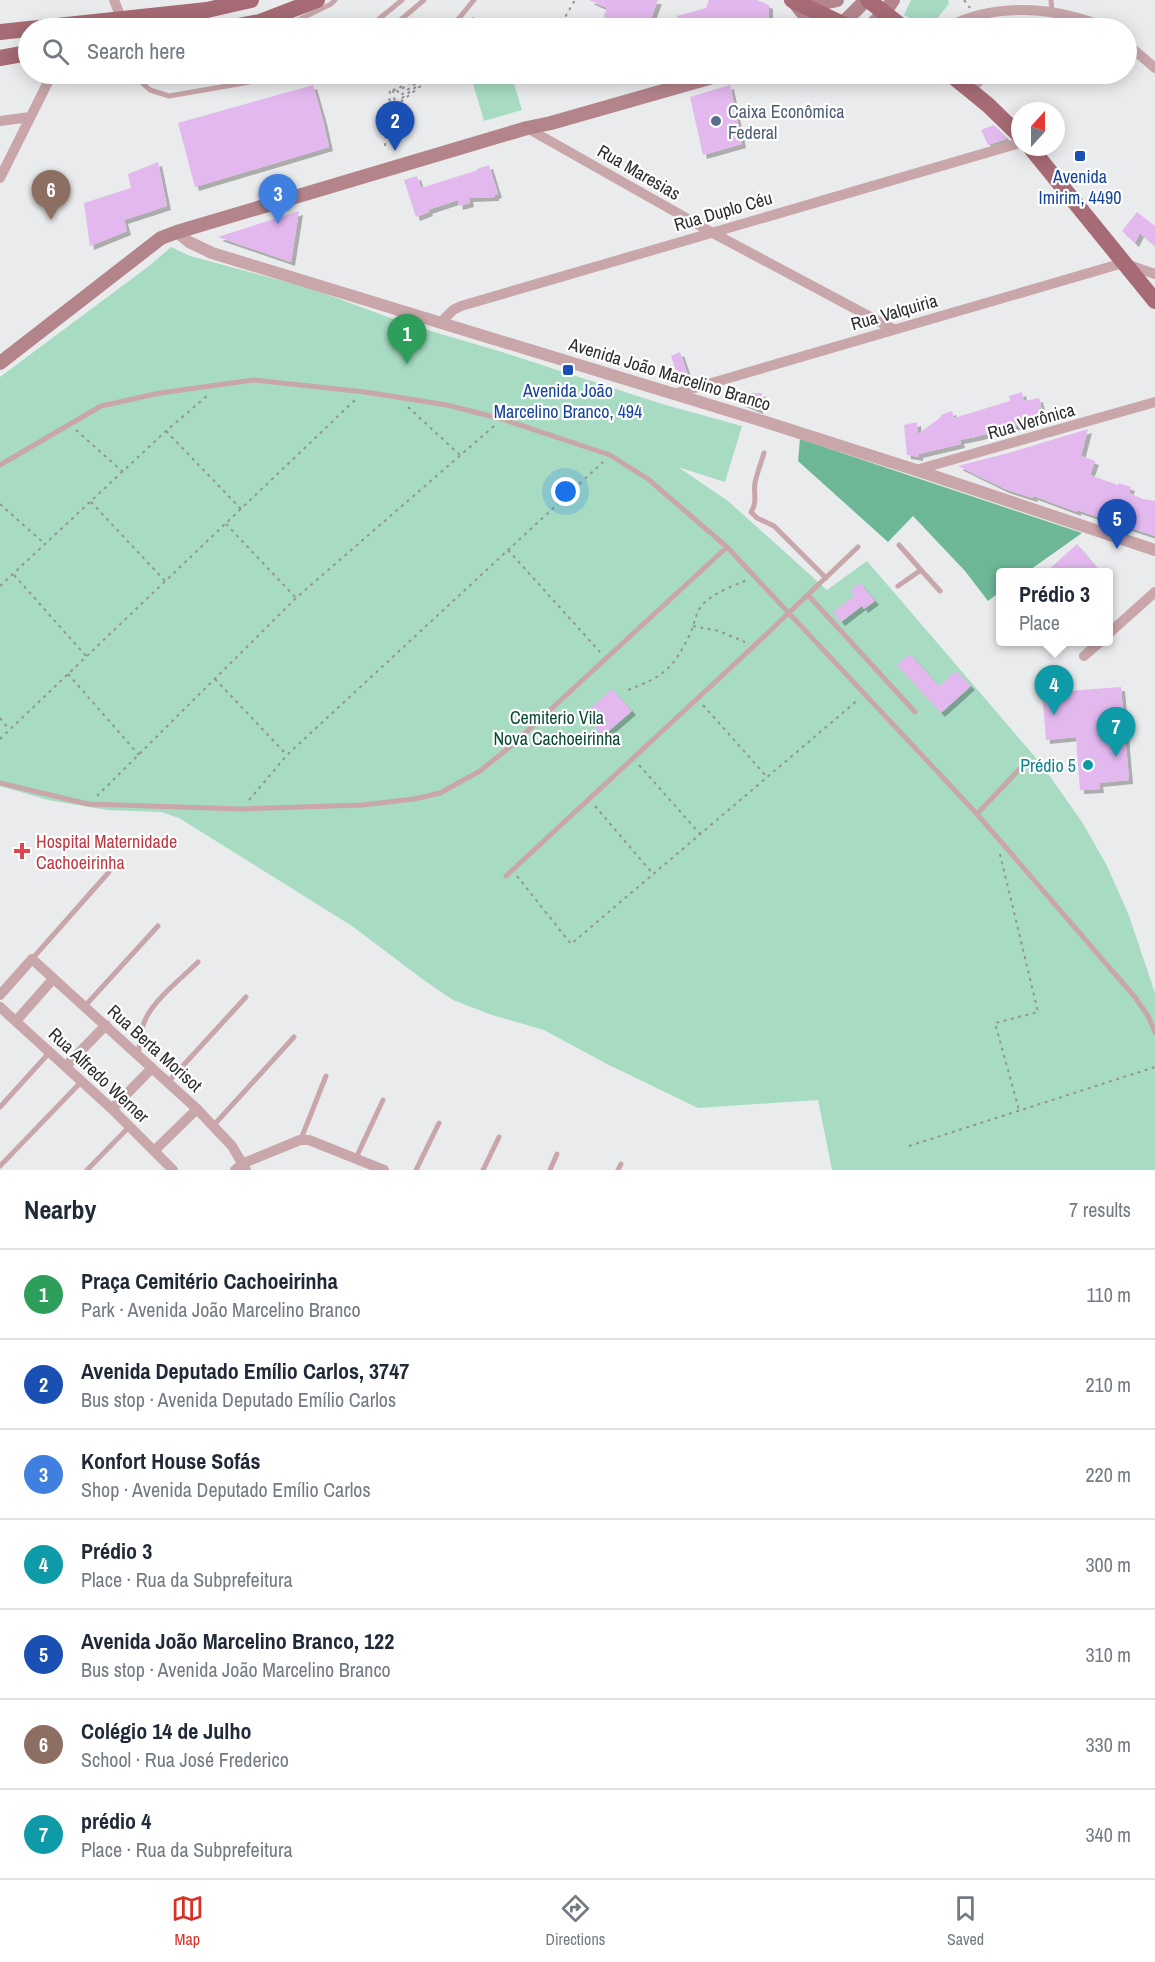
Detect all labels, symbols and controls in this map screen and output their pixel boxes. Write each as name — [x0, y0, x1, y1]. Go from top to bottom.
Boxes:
search box — [18, 18, 1137, 84]
icon: search — [39, 35, 72, 68]
text: Search here — [87, 36, 185, 66]
place label: Caixa Econômica Federal — [728, 99, 845, 145]
pin: 2 — [376, 102, 414, 151]
north arrow — [1011, 102, 1065, 156]
marker: Caixa Econômica Federal — [709, 114, 723, 128]
street label: Rua Maresias — [593, 138, 685, 206]
marker: Avenida Imirim, 4490 — [1073, 149, 1087, 163]
place label: Avenida Imirim, 4490 — [1039, 164, 1121, 210]
pin: 6 — [32, 170, 70, 220]
pin: 3 — [258, 174, 298, 224]
street label: Rua Duplo Céu — [671, 185, 775, 237]
street label: Rua Valquiria — [848, 288, 940, 336]
pin: 1 — [388, 314, 426, 364]
street label: Avenida João Marcelino Branco — [565, 331, 774, 417]
marker: Avenida João Marcelino Branco, 494 — [561, 363, 575, 377]
place label: Avenida João Marcelino Branco, 494 — [494, 378, 642, 424]
street label: Rua Verônica — [985, 397, 1077, 445]
your location — [551, 477, 580, 506]
pin: 5 — [1098, 500, 1136, 549]
popup — [996, 568, 1113, 646]
text: Prédio 3 — [1019, 579, 1090, 609]
text: Place — [1019, 609, 1060, 636]
pin: 4 — [1034, 666, 1074, 715]
park label: Cemiterio Vila Nova Cachoeirinha — [493, 705, 621, 751]
pin: 7 — [1096, 708, 1136, 757]
place label: Prédio 5 — [1020, 753, 1076, 778]
marker: Prédio 5 — [1081, 758, 1095, 772]
place label: Hospital Maternidade Cachoeirinha — [36, 829, 177, 875]
marker: Hospital Maternidade Cachoeirinha — [13, 842, 31, 860]
street label: Rua Berta Morisot — [102, 999, 208, 1097]
street label: Rua Alfredo Werner — [43, 1022, 155, 1128]
text: Nearby — [24, 1192, 96, 1227]
text: 7 results — [1069, 1196, 1131, 1223]
text: Praça Cemitério Cachoeirinha — [81, 1266, 338, 1296]
text: 1 — [39, 1281, 48, 1308]
text: 110 m — [1087, 1281, 1131, 1308]
text: Park · Avenida João Marcelino Branco — [81, 1296, 361, 1323]
text: Avenida Deputado Emílio Carlos, 3747 — [81, 1356, 409, 1386]
text: 2 — [39, 1371, 48, 1398]
text: 210 m — [1085, 1371, 1131, 1398]
text: Bus stop · Avenida Deputado Emílio Carlos — [81, 1386, 396, 1413]
text: Konfort House Sofás — [81, 1446, 260, 1476]
text: 3 — [39, 1461, 48, 1488]
text: 220 m — [1085, 1461, 1131, 1488]
text: Shop · Avenida Deputado Emílio Carlos — [81, 1476, 371, 1503]
text: Prédio 3 — [81, 1536, 152, 1566]
text: 4 — [39, 1551, 48, 1578]
text: 300 m — [1085, 1551, 1131, 1578]
text: Place · Rua da Subprefeitura — [81, 1566, 293, 1593]
text: Avenida João Marcelino Branco, 122 — [81, 1626, 394, 1656]
text: 5 — [39, 1641, 48, 1668]
text: 310 m — [1085, 1641, 1131, 1668]
text: Bus stop · Avenida João Marcelino Branco — [81, 1656, 391, 1683]
text: Colégio 14 de Julho — [81, 1716, 251, 1746]
text: 6 — [39, 1731, 48, 1758]
text: 330 m — [1085, 1731, 1131, 1758]
text: School · Rua José Frederico — [81, 1746, 289, 1773]
text: prédio 4 — [81, 1806, 151, 1836]
text: 7 — [39, 1821, 48, 1848]
text: 340 m — [1085, 1821, 1131, 1848]
text: Place · Rua da Subprefeitura — [81, 1836, 293, 1863]
tab: Map — [171, 1892, 204, 1950]
tab: Directions — [545, 1892, 605, 1950]
tab: Saved — [947, 1892, 984, 1950]

